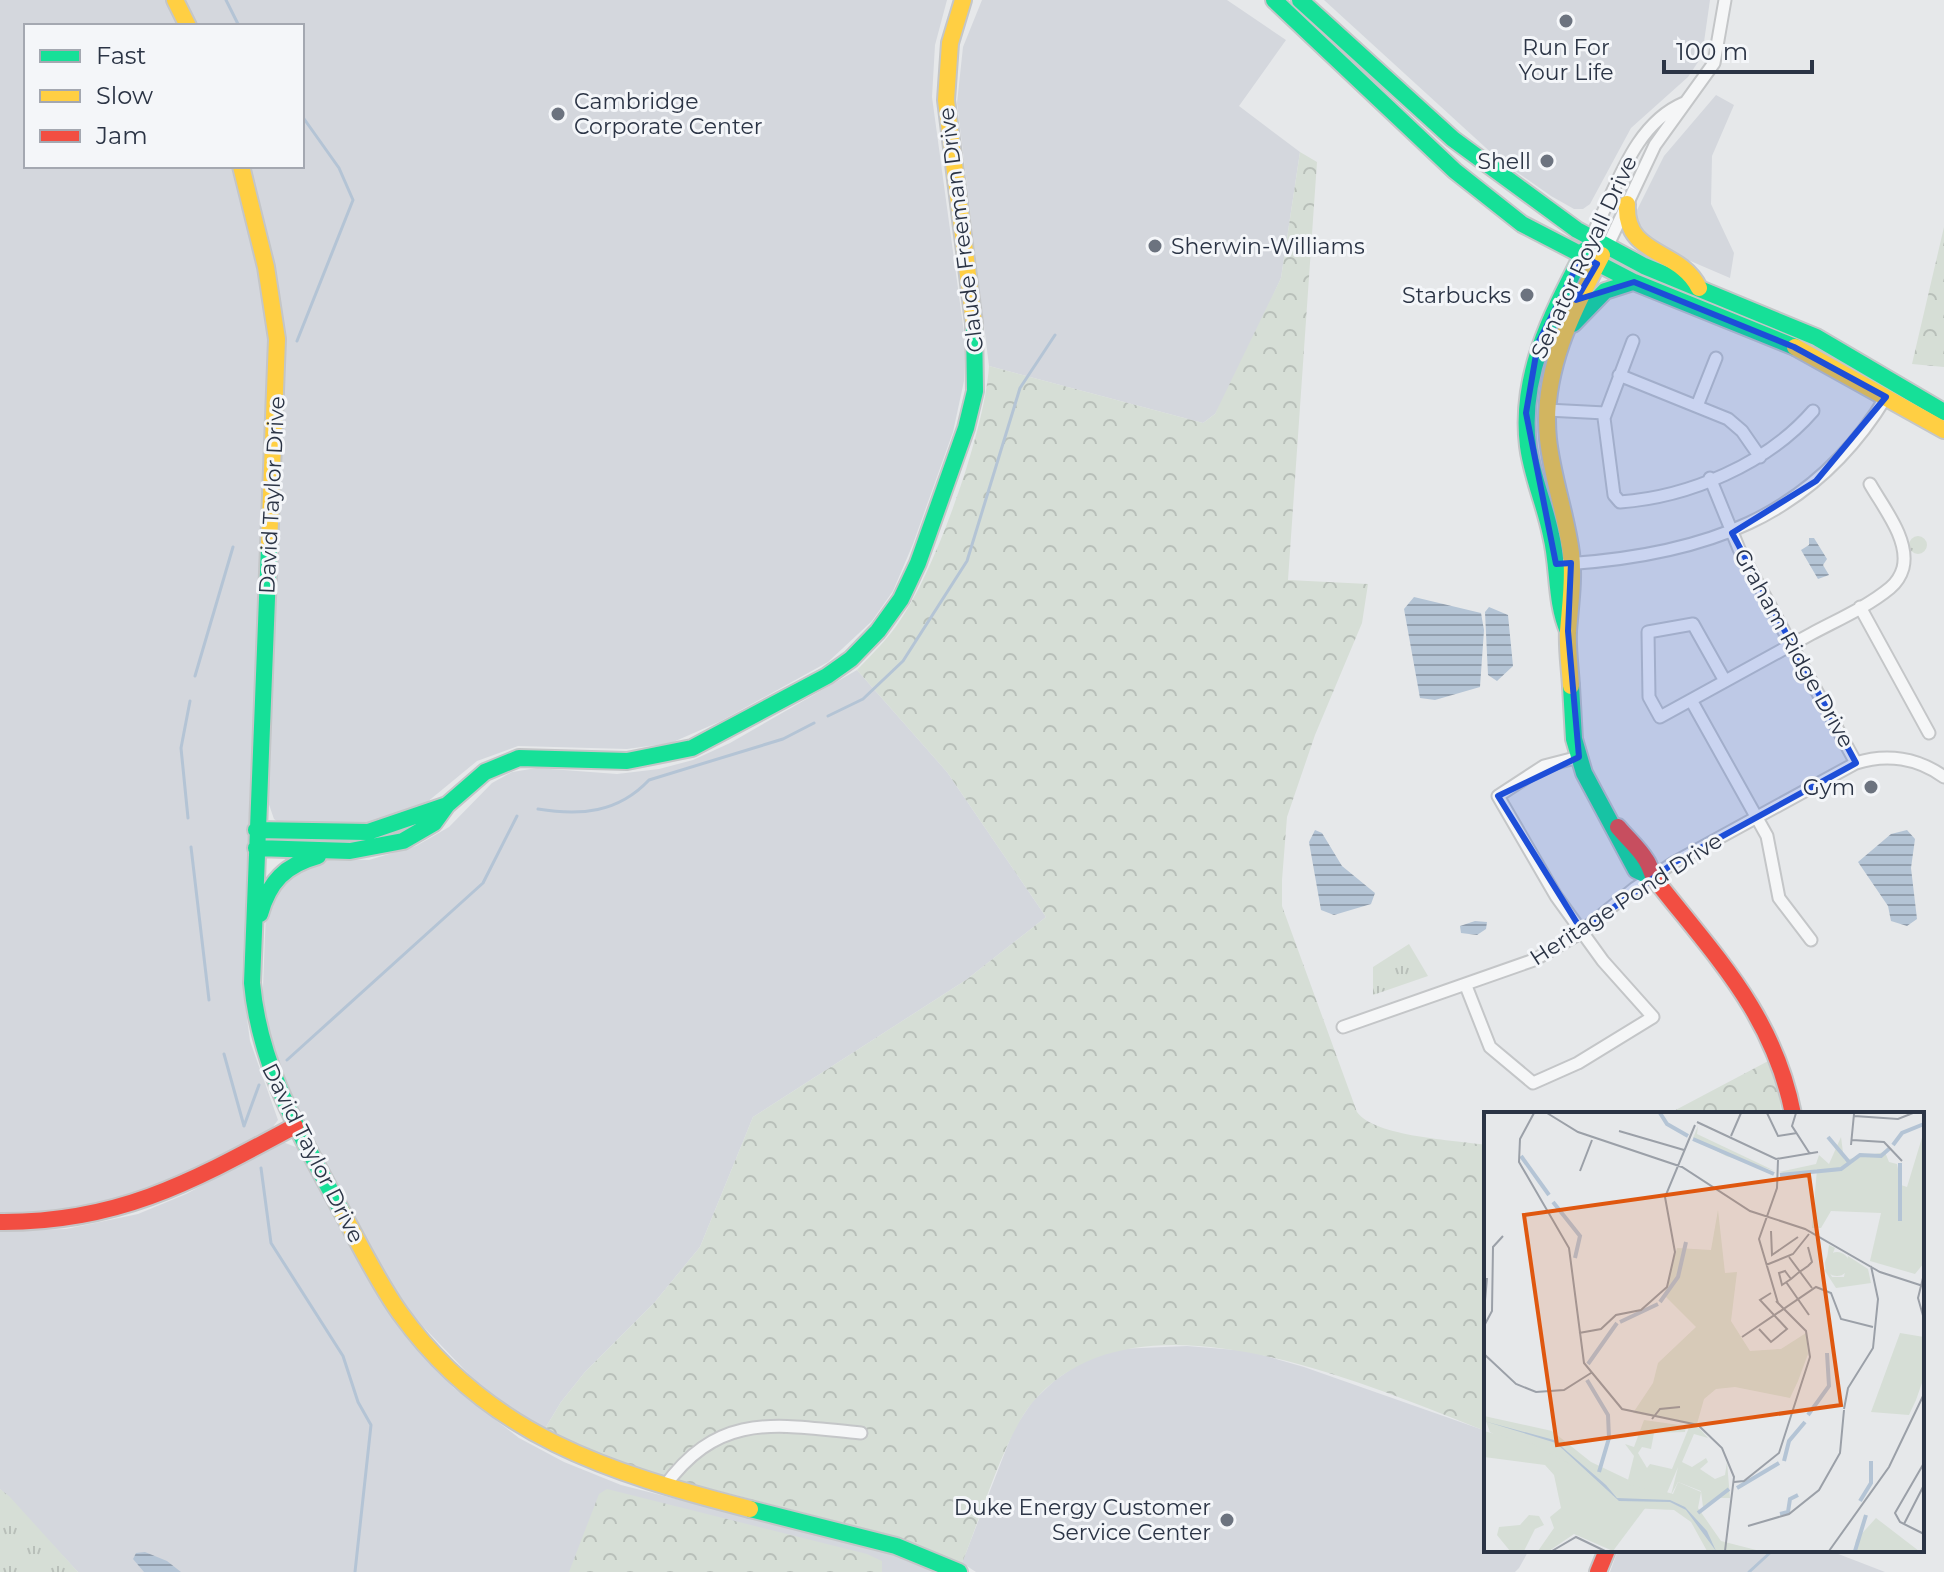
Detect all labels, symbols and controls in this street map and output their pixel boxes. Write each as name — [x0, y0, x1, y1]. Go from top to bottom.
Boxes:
marker: Run For Your Life — [1557, 12, 1575, 30]
legend — [24, 24, 304, 168]
scale bar — [1664, 24, 1812, 74]
place label: Run For Your Life — [1518, 34, 1614, 86]
text: 100 m — [1676, 37, 1748, 66]
text: Fast — [96, 41, 147, 70]
text: Slow — [96, 81, 153, 110]
place label: Cambridge Corporate Center — [574, 88, 763, 140]
marker: Cambridge Corporate Center — [549, 105, 567, 123]
street label: Claude Freeman Drive — [933, 106, 989, 354]
text: Jam — [95, 121, 148, 150]
place label: Shell — [1477, 148, 1531, 175]
street label: Senator Royall Drive — [1525, 151, 1643, 363]
marker: Shell — [1538, 152, 1556, 170]
place label: Sherwin-Williams — [1171, 233, 1365, 260]
marker: Sherwin-Williams — [1146, 237, 1164, 255]
place label: Starbucks — [1402, 282, 1511, 309]
marker: Starbucks — [1518, 286, 1536, 304]
street label: David Taylor Drive — [253, 395, 291, 595]
street label: Graham Ridge Drive — [1728, 544, 1860, 752]
place label: Gym — [1803, 774, 1855, 801]
marker: Gym — [1862, 778, 1880, 796]
street label: Heritage Pond Drive — [1525, 827, 1727, 971]
street label: David Taylor Drive — [256, 1059, 370, 1247]
inset map — [1484, 1112, 1924, 1552]
place label: Duke Energy Customer Service Center — [954, 1494, 1211, 1546]
marker: Duke Energy Customer Service Center — [1218, 1511, 1236, 1529]

